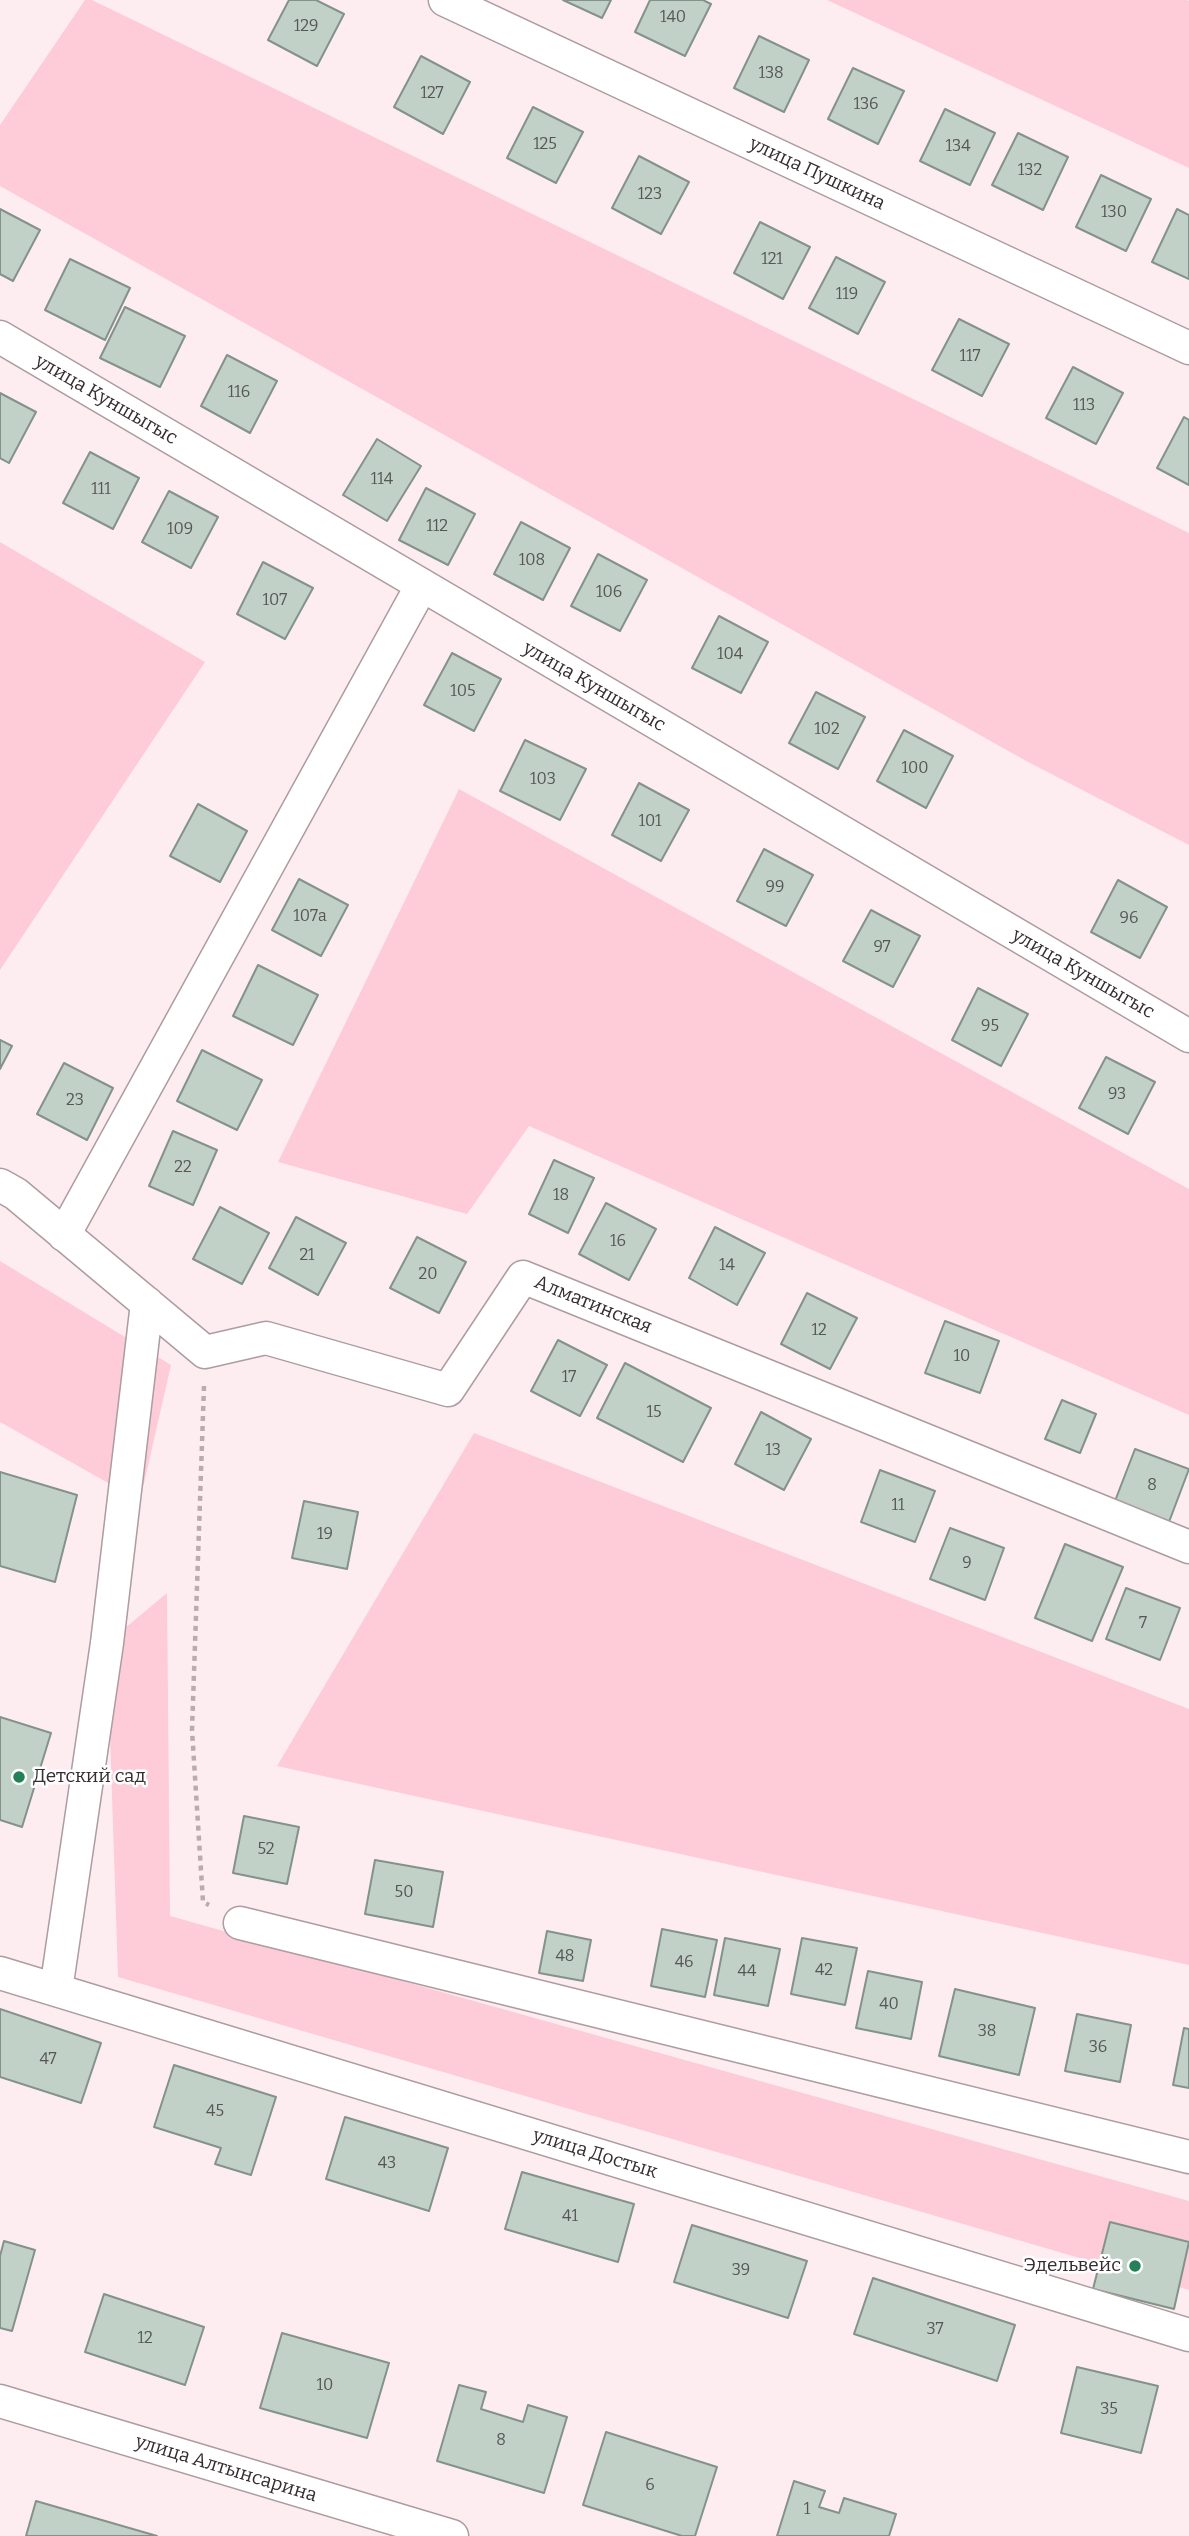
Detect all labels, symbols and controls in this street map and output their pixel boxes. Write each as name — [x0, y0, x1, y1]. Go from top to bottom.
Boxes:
house number: 140 — [660, 8, 686, 28]
house number: 129 — [294, 17, 318, 37]
house number: 138 — [758, 64, 784, 84]
house number: 127 — [420, 84, 444, 104]
house number: 136 — [853, 95, 879, 115]
street label: улица Пушкина — [745, 133, 889, 215]
house number: 125 — [533, 135, 557, 155]
house number: 134 — [946, 137, 970, 157]
house number: 132 — [1018, 161, 1042, 181]
house number: 123 — [638, 185, 662, 205]
house number: 130 — [1101, 203, 1127, 223]
house number: 121 — [761, 250, 783, 270]
house number: 119 — [836, 285, 858, 305]
house number: 117 — [960, 347, 980, 367]
street label: улица Куншыгыс — [31, 350, 181, 450]
house number: 116 — [228, 383, 250, 403]
house number: 113 — [1073, 396, 1095, 416]
house number: 114 — [371, 470, 393, 490]
house number: 111 — [91, 480, 111, 500]
house number: 112 — [426, 517, 448, 537]
house number: 109 — [167, 520, 193, 540]
house number: 108 — [519, 551, 545, 571]
house number: 106 — [596, 583, 622, 603]
house number: 107 — [263, 591, 287, 611]
street label: улица Куншыгыс — [519, 637, 669, 737]
house number: 104 — [717, 645, 743, 665]
house number: 105 — [450, 682, 476, 702]
house number: 102 — [814, 720, 840, 740]
house number: 100 — [901, 759, 929, 779]
house number: 103 — [530, 770, 556, 790]
house number: 101 — [638, 812, 662, 832]
house number: 99 — [766, 878, 784, 898]
house number: 107а — [293, 907, 327, 927]
house number: 96 — [1120, 909, 1138, 929]
street label: улица Куншыгыс — [1008, 924, 1158, 1024]
house number: 97 — [873, 938, 891, 958]
house number: 95 — [981, 1017, 999, 1037]
house number: 93 — [1108, 1085, 1126, 1105]
house number: 23 — [66, 1091, 84, 1111]
house number: 22 — [174, 1158, 192, 1178]
house number: 18 — [553, 1186, 569, 1206]
house number: 16 — [610, 1232, 626, 1252]
house number: 21 — [299, 1246, 315, 1266]
house number: 14 — [719, 1256, 735, 1276]
house number: 20 — [419, 1265, 437, 1285]
street label: Алматинская — [531, 1271, 655, 1339]
house number: 12 — [811, 1321, 827, 1341]
house number: 10 — [954, 1347, 970, 1367]
house number: 17 — [562, 1368, 576, 1388]
house number: 15 — [646, 1403, 662, 1423]
house number: 13 — [765, 1441, 781, 1461]
house number: 8 — [1147, 1476, 1157, 1496]
house number: 11 — [892, 1496, 904, 1516]
house number: 19 — [317, 1525, 333, 1545]
house number: 9 — [962, 1554, 972, 1574]
house number: 7 — [1139, 1614, 1147, 1634]
place label: Детский сад — [33, 1766, 146, 1788]
marker: Детский сад — [11, 1769, 27, 1785]
house number: 52 — [258, 1840, 274, 1860]
house number: 50 — [395, 1883, 413, 1903]
house number: 48 — [556, 1947, 574, 1967]
house number: 46 — [675, 1953, 693, 1973]
house number: 42 — [815, 1961, 833, 1981]
house number: 44 — [738, 1962, 756, 1982]
house number: 40 — [879, 1995, 899, 2015]
house number: 38 — [978, 2022, 996, 2042]
house number: 36 — [1089, 2038, 1107, 2058]
house number: 47 — [39, 2050, 57, 2070]
house number: 45 — [206, 2102, 224, 2122]
street label: улица Достык — [530, 2124, 660, 2184]
house number: 43 — [378, 2154, 396, 2174]
house number: 41 — [562, 2207, 578, 2227]
place label: Эдельвейс — [1023, 2255, 1121, 2277]
marker: Эдельвейс — [1127, 2258, 1143, 2274]
house number: 39 — [732, 2261, 750, 2281]
house number: 37 — [926, 2320, 944, 2340]
house number: 12 — [137, 2329, 153, 2349]
house number: 10 — [317, 2376, 333, 2396]
house number: 35 — [1100, 2400, 1118, 2420]
street label: улица Алтынсарина — [133, 2431, 319, 2507]
house number: 8 — [496, 2431, 506, 2451]
house number: 6 — [645, 2476, 655, 2496]
house number: 1 — [804, 2500, 810, 2520]

